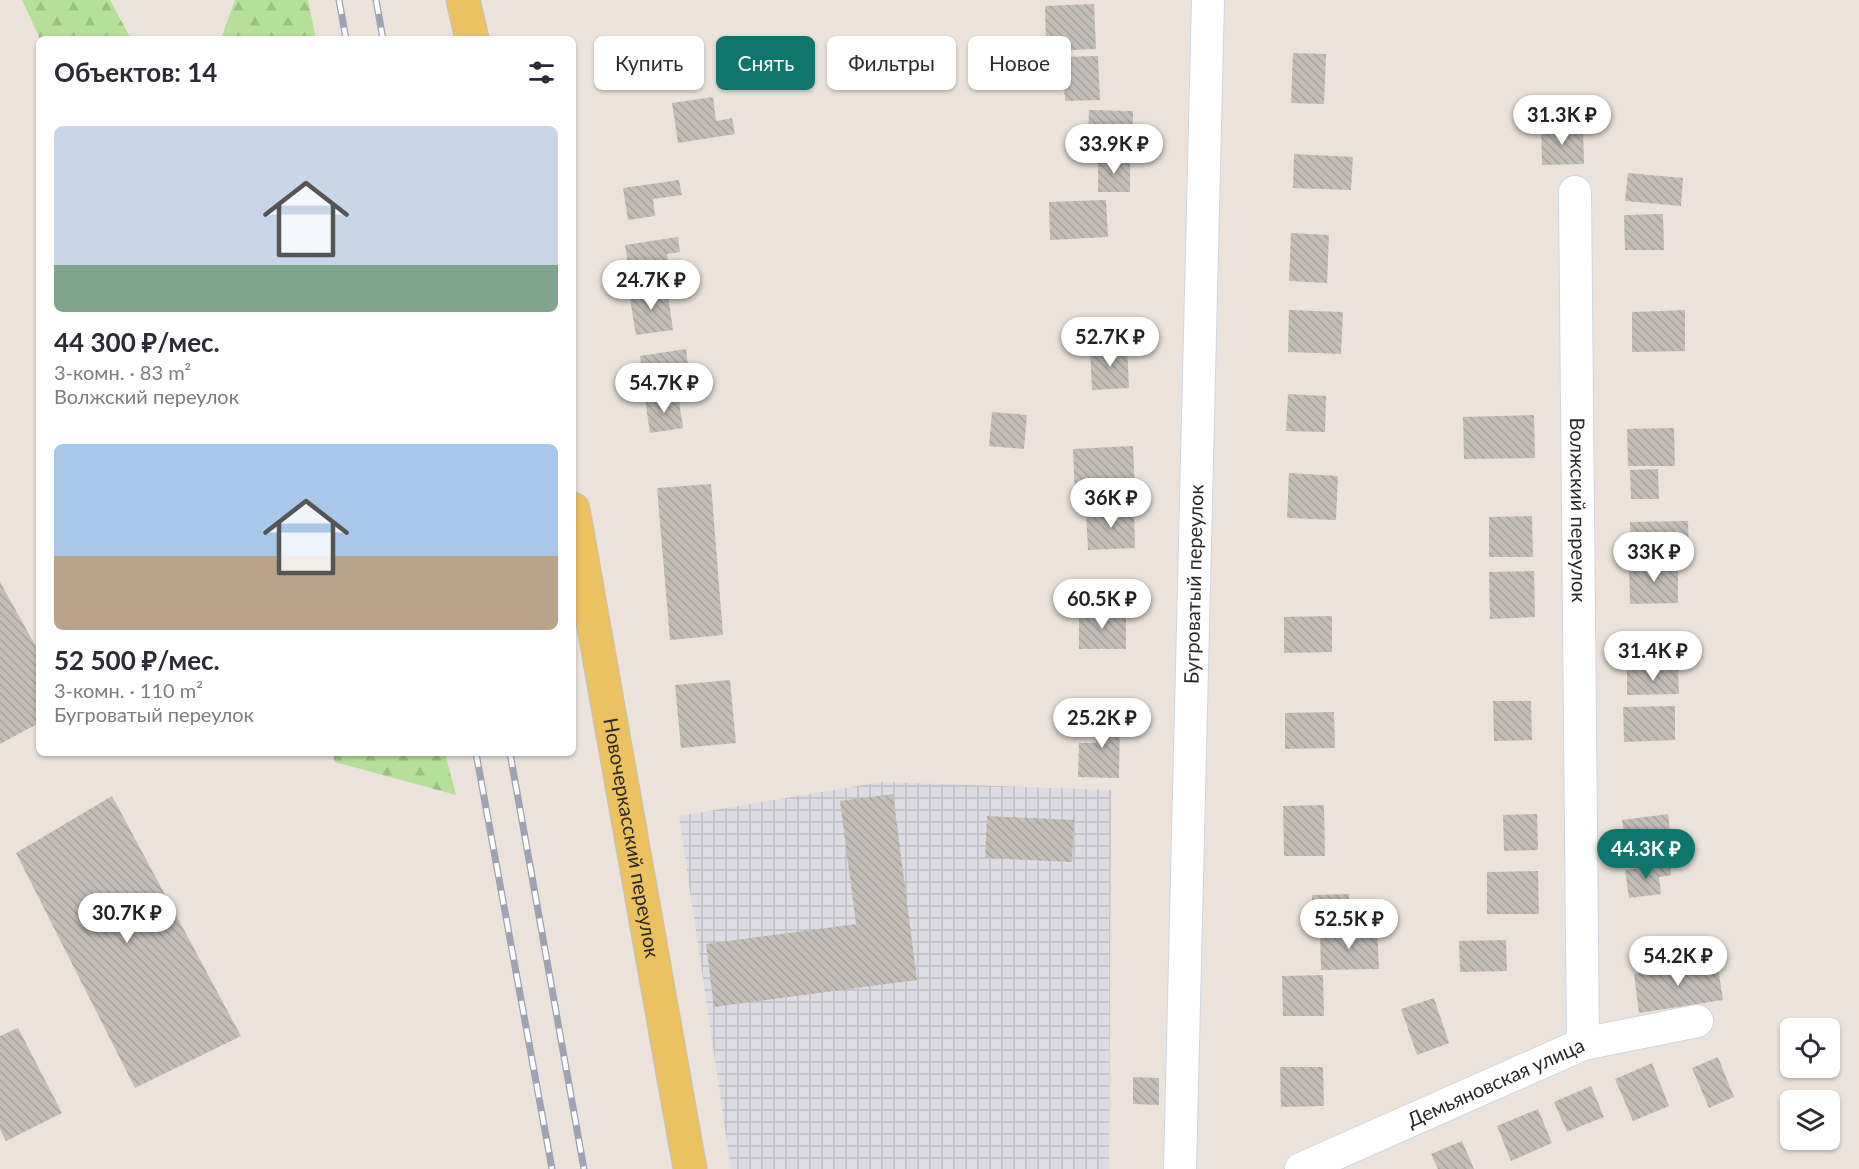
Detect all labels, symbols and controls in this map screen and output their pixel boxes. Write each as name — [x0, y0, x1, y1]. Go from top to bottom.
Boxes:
chip: Купить — [594, 36, 704, 90]
chip: Снять — [716, 36, 815, 90]
chip: Фильтры — [827, 36, 956, 90]
chip: Новое — [968, 36, 1071, 90]
text: Объектов: 14 — [54, 56, 217, 88]
icon: filters — [525, 56, 558, 89]
pin: 31.3K ₽ — [1507, 95, 1617, 146]
text: 31.3K ₽ — [1527, 102, 1597, 126]
pin: 33.9K ₽ — [1059, 124, 1169, 175]
text: 33.9K ₽ — [1079, 131, 1149, 155]
icon: home — [252, 165, 360, 273]
pin: 24.7K ₽ — [596, 260, 706, 311]
text: 24.7K ₽ — [616, 267, 686, 291]
pin: 52.7K ₽ — [1055, 317, 1165, 368]
text: 52.7K ₽ — [1075, 324, 1145, 348]
text: 44 300 ₽/мес. — [54, 326, 220, 358]
text: 3-комн. · 83 m² — [54, 360, 191, 384]
pin: 54.7K ₽ — [609, 363, 719, 414]
text: 54.7K ₽ — [629, 370, 699, 394]
text: Волжский переулок — [54, 384, 239, 408]
street label: Волжский переулок — [1566, 417, 1592, 603]
pin: 36K ₽ — [1069, 478, 1153, 529]
icon: home — [252, 483, 360, 591]
street label: Бугроватый переулок — [1179, 483, 1207, 684]
text: 36K ₽ — [1084, 485, 1138, 509]
pin: 33K ₽ — [1612, 532, 1696, 583]
text: 33K ₽ — [1627, 539, 1681, 563]
pin: 60.5K ₽ — [1047, 579, 1157, 630]
text: 60.5K ₽ — [1067, 586, 1137, 610]
pin: 31.4K ₽ — [1598, 631, 1708, 682]
text: 31.4K ₽ — [1618, 638, 1688, 662]
text: 52 500 ₽/мес. — [54, 644, 220, 676]
text: 3-комн. · 110 m² — [54, 678, 203, 702]
pin: 25.2K ₽ — [1047, 698, 1157, 749]
text: Бугроватый переулок — [54, 702, 254, 726]
text: 25.2K ₽ — [1067, 705, 1137, 729]
street label: Новочеркасский переулок — [599, 716, 665, 960]
pin: 44.3K ₽ — [1591, 829, 1701, 880]
text: 44.3K ₽ — [1611, 836, 1681, 860]
pin: 30.7K ₽ — [72, 893, 182, 944]
pin: 52.5K ₽ — [1294, 899, 1404, 950]
text: 30.7K ₽ — [92, 900, 162, 924]
text: 52.5K ₽ — [1314, 906, 1384, 930]
pin: 54.2K ₽ — [1623, 936, 1733, 987]
text: 54.2K ₽ — [1643, 943, 1713, 967]
map controls — [1780, 1018, 1840, 1150]
button: locate — [1780, 1018, 1840, 1078]
street label: Демьяновская улица — [1403, 1032, 1588, 1131]
button: layers — [1780, 1090, 1840, 1150]

